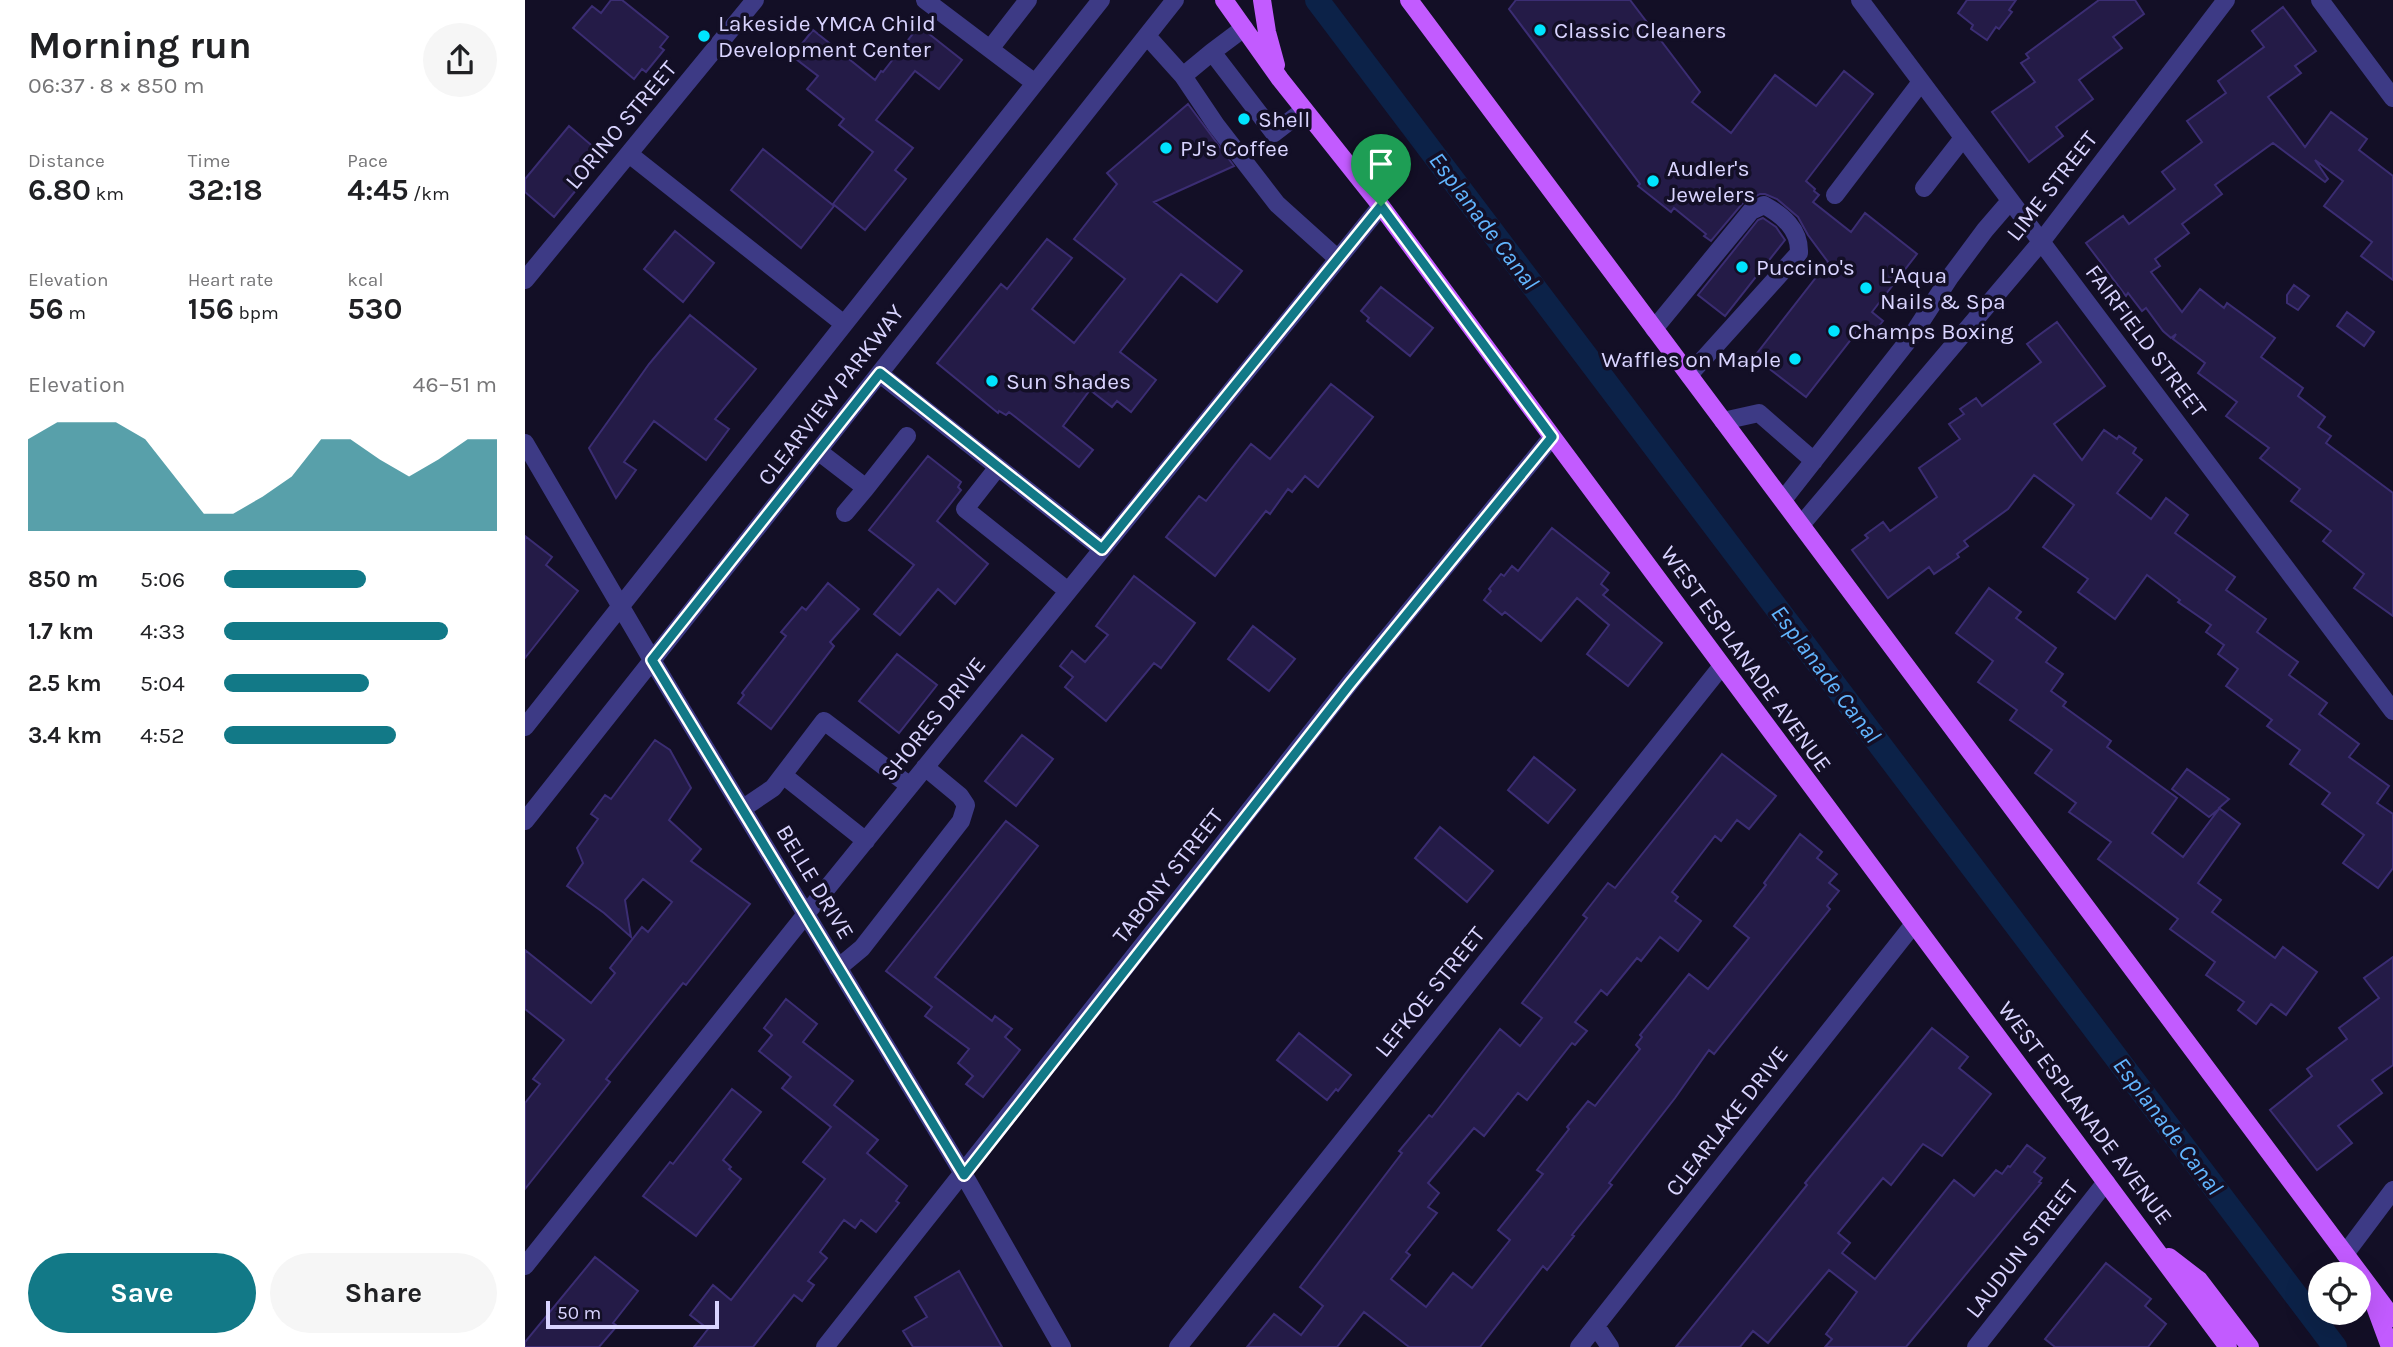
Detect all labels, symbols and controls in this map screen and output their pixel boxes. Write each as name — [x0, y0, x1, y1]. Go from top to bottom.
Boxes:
place label: Lakeside YMCA Child Development Center — [718, 10, 936, 63]
place label: Classic Cleaners — [1554, 17, 1727, 44]
marker: Classic Cleaners — [1532, 22, 1548, 38]
text: Morning run — [28, 23, 252, 68]
button: share — [423, 23, 497, 97]
marker: Lakeside YMCA Child Development Center — [696, 28, 712, 44]
street label: LORINO STREET — [560, 55, 683, 195]
text: 06:37 · 8 × 850 m — [28, 72, 204, 99]
place label: Shell — [1258, 106, 1310, 133]
marker: Shell — [1236, 111, 1252, 127]
street label: LIME STREET — [2001, 125, 2104, 246]
pin — [1351, 134, 1411, 206]
place label: PJ's Coffee — [1180, 135, 1289, 162]
marker: PJ's Coffee — [1158, 140, 1174, 156]
icon: arrive — [1362, 145, 1400, 183]
water label: Esplanade Canal — [1423, 147, 1545, 295]
text: Distance — [28, 150, 105, 172]
text: Time — [188, 150, 230, 172]
text: Pace — [347, 150, 388, 172]
place label: Audler's Jewelers — [1667, 155, 1755, 208]
text: 6.80 — [28, 172, 91, 208]
text: 32:18 — [188, 172, 263, 208]
text: 4:45 — [347, 172, 409, 208]
marker: Audler's Jewelers — [1645, 173, 1661, 189]
text: km — [91, 183, 124, 205]
text: /km — [409, 183, 450, 205]
place label: Puccino's — [1756, 254, 1855, 281]
marker: Puccino's — [1734, 259, 1750, 275]
street label: FAIRFIELD STREET — [2080, 259, 2212, 423]
place label: L'Aqua Nails & Spa — [1880, 262, 2006, 315]
text: Elevation — [28, 269, 108, 291]
text: Heart rate — [188, 269, 273, 291]
text: kcal — [347, 269, 384, 291]
marker: L'Aqua Nails & Spa — [1858, 280, 1874, 296]
text: 56 — [28, 291, 64, 327]
text: 156 — [188, 291, 234, 327]
text: 530 — [347, 291, 402, 327]
street label: CLEARVIEW PARKWAY — [752, 299, 910, 491]
text: m — [64, 302, 86, 324]
text: bpm — [234, 302, 279, 324]
place label: Champs Boxing — [1848, 318, 2014, 345]
marker: Champs Boxing — [1826, 323, 1842, 339]
place label: Waffles on Maple — [1601, 346, 1781, 373]
marker: Waffles on Maple — [1787, 351, 1803, 367]
place label: Sun Shades — [1006, 368, 1131, 395]
text: Elevation — [28, 371, 125, 398]
text: 46–51 m — [413, 371, 497, 398]
marker: Sun Shades — [984, 373, 1000, 389]
street label: WEST ESPLANADE AVENUE — [1655, 541, 1837, 777]
text: 850 m — [28, 566, 98, 593]
text: 5:06 — [140, 566, 185, 593]
water label: Esplanade Canal — [1765, 600, 1887, 748]
text: 1.7 km — [28, 618, 94, 645]
text: 4:33 — [140, 618, 185, 645]
street label: SHORES DRIVE — [875, 651, 991, 787]
text: 2.5 km — [28, 670, 102, 697]
text: 5:04 — [140, 670, 185, 697]
text: 3.4 km — [28, 722, 102, 749]
text: 4:52 — [140, 722, 184, 749]
street label: TABONY STREET — [1107, 803, 1229, 949]
street label: BELLE DRIVE — [770, 820, 860, 944]
street label: LEFKOE STREET — [1369, 921, 1491, 1063]
street label: WEST ESPLANADE AVENUE — [1992, 996, 2178, 1230]
street label: CLEARLAKE DRIVE — [1660, 1041, 1794, 1201]
water label: Esplanade Canal — [2107, 1052, 2229, 1200]
street label: LAUDUN STREET — [1960, 1174, 2084, 1323]
button: Save — [28, 1253, 256, 1333]
button: Share — [270, 1253, 497, 1333]
map controls — [2308, 1262, 2371, 1325]
button: locate — [2308, 1262, 2371, 1325]
scale bar — [546, 1298, 719, 1330]
text: 50 m — [557, 1302, 601, 1324]

